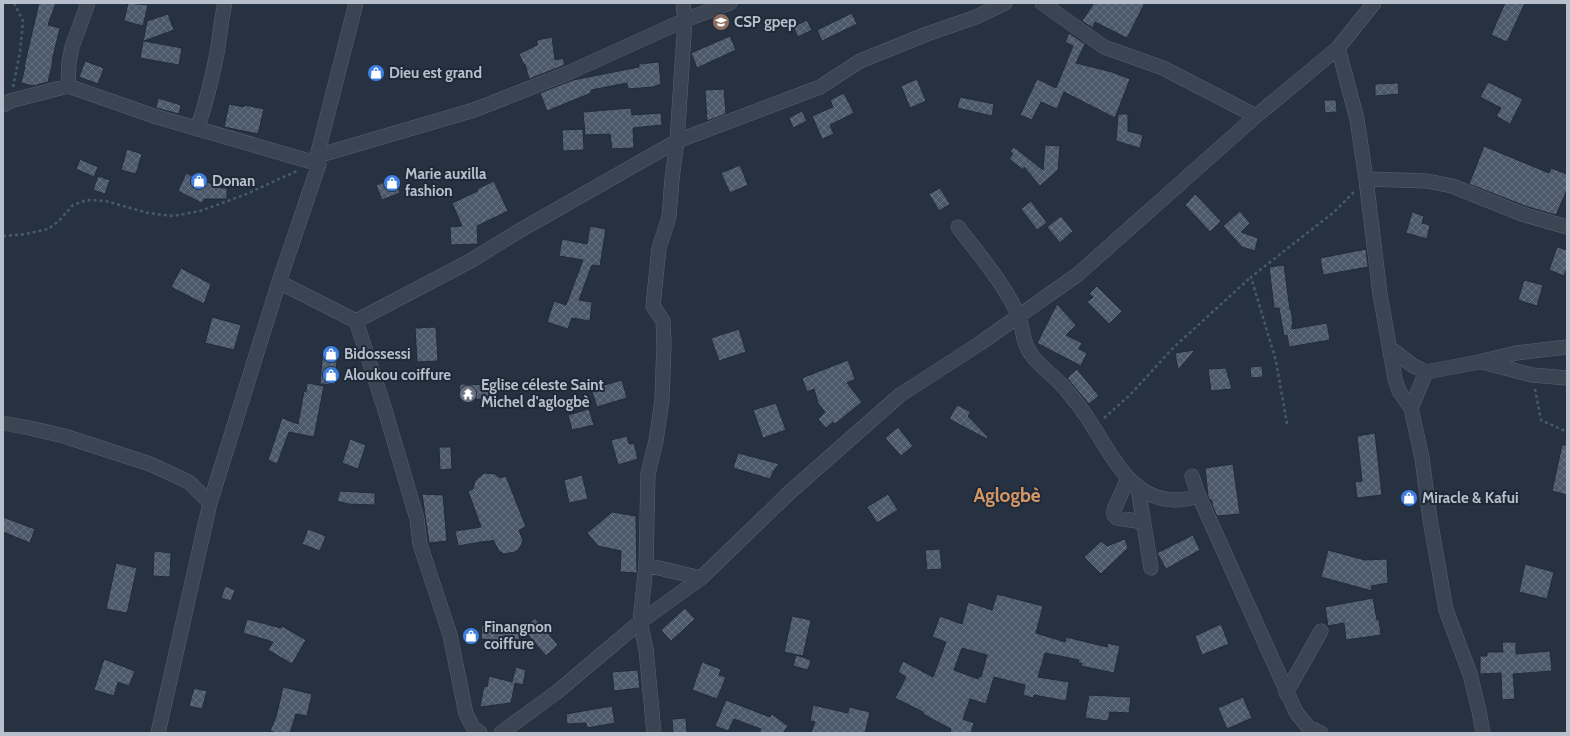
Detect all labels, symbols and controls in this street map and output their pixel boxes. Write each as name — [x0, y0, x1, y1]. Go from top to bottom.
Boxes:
school or university icon: CSP gpep — [711, 12, 731, 32]
place label: CSP gpep — [734, 13, 797, 31]
shop icon: Dieu est grand — [366, 63, 386, 83]
place label: Dieu est grand — [389, 64, 482, 82]
place label: Marie auxilla fashion — [405, 165, 487, 200]
shop icon: Donan — [189, 171, 209, 191]
place label: Donan — [212, 172, 255, 190]
shop icon: Marie auxilla fashion — [382, 173, 402, 193]
shop icon: Bidossessi — [321, 344, 341, 364]
place label: Bidossessi — [344, 345, 411, 363]
shop icon: Aloukou coiffure — [321, 365, 341, 385]
place label: Aloukou coiffure — [344, 366, 451, 384]
place label: Eglise céleste Saint Michel d'aglogbè — [481, 376, 604, 411]
temple icon: Eglise céleste Saint Michel d'aglogbè — [458, 384, 478, 404]
district label: Aglogbè — [973, 484, 1041, 507]
shop icon: Miracle & Kafui — [1399, 488, 1419, 508]
place label: Miracle & Kafui — [1422, 489, 1519, 507]
place label: Finangnon coiffure — [484, 618, 552, 653]
shop icon: Finangnon coiffure — [461, 626, 481, 646]

